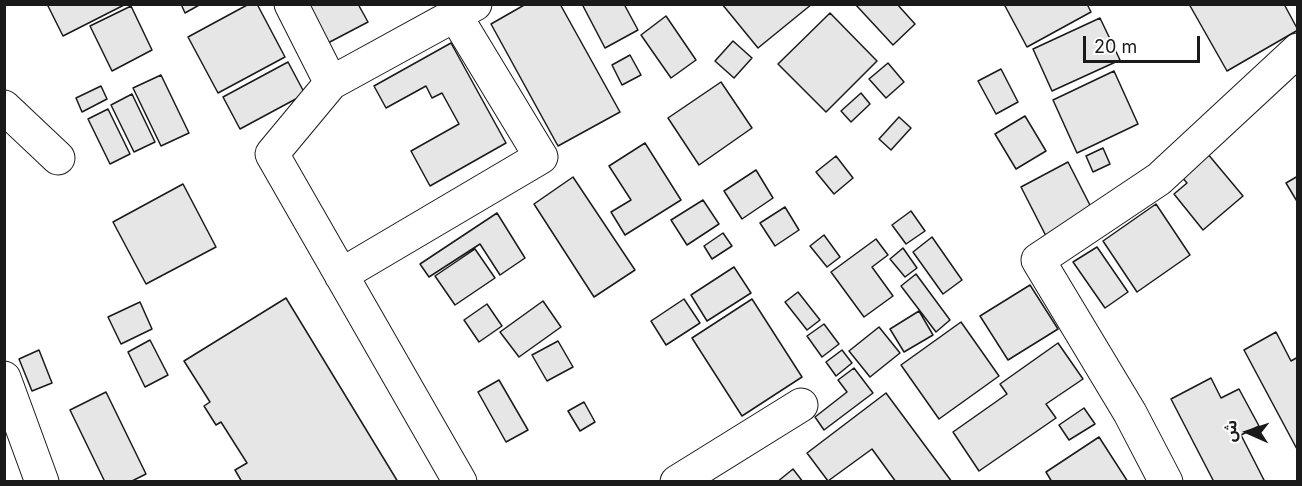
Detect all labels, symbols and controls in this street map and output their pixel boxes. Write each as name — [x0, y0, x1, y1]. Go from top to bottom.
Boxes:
scale bar — [1086, 24, 1203, 62]
text: 20 m — [1094, 36, 1137, 57]
north arrow — [1218, 402, 1278, 462]
text: ش — [1219, 420, 1241, 443]

